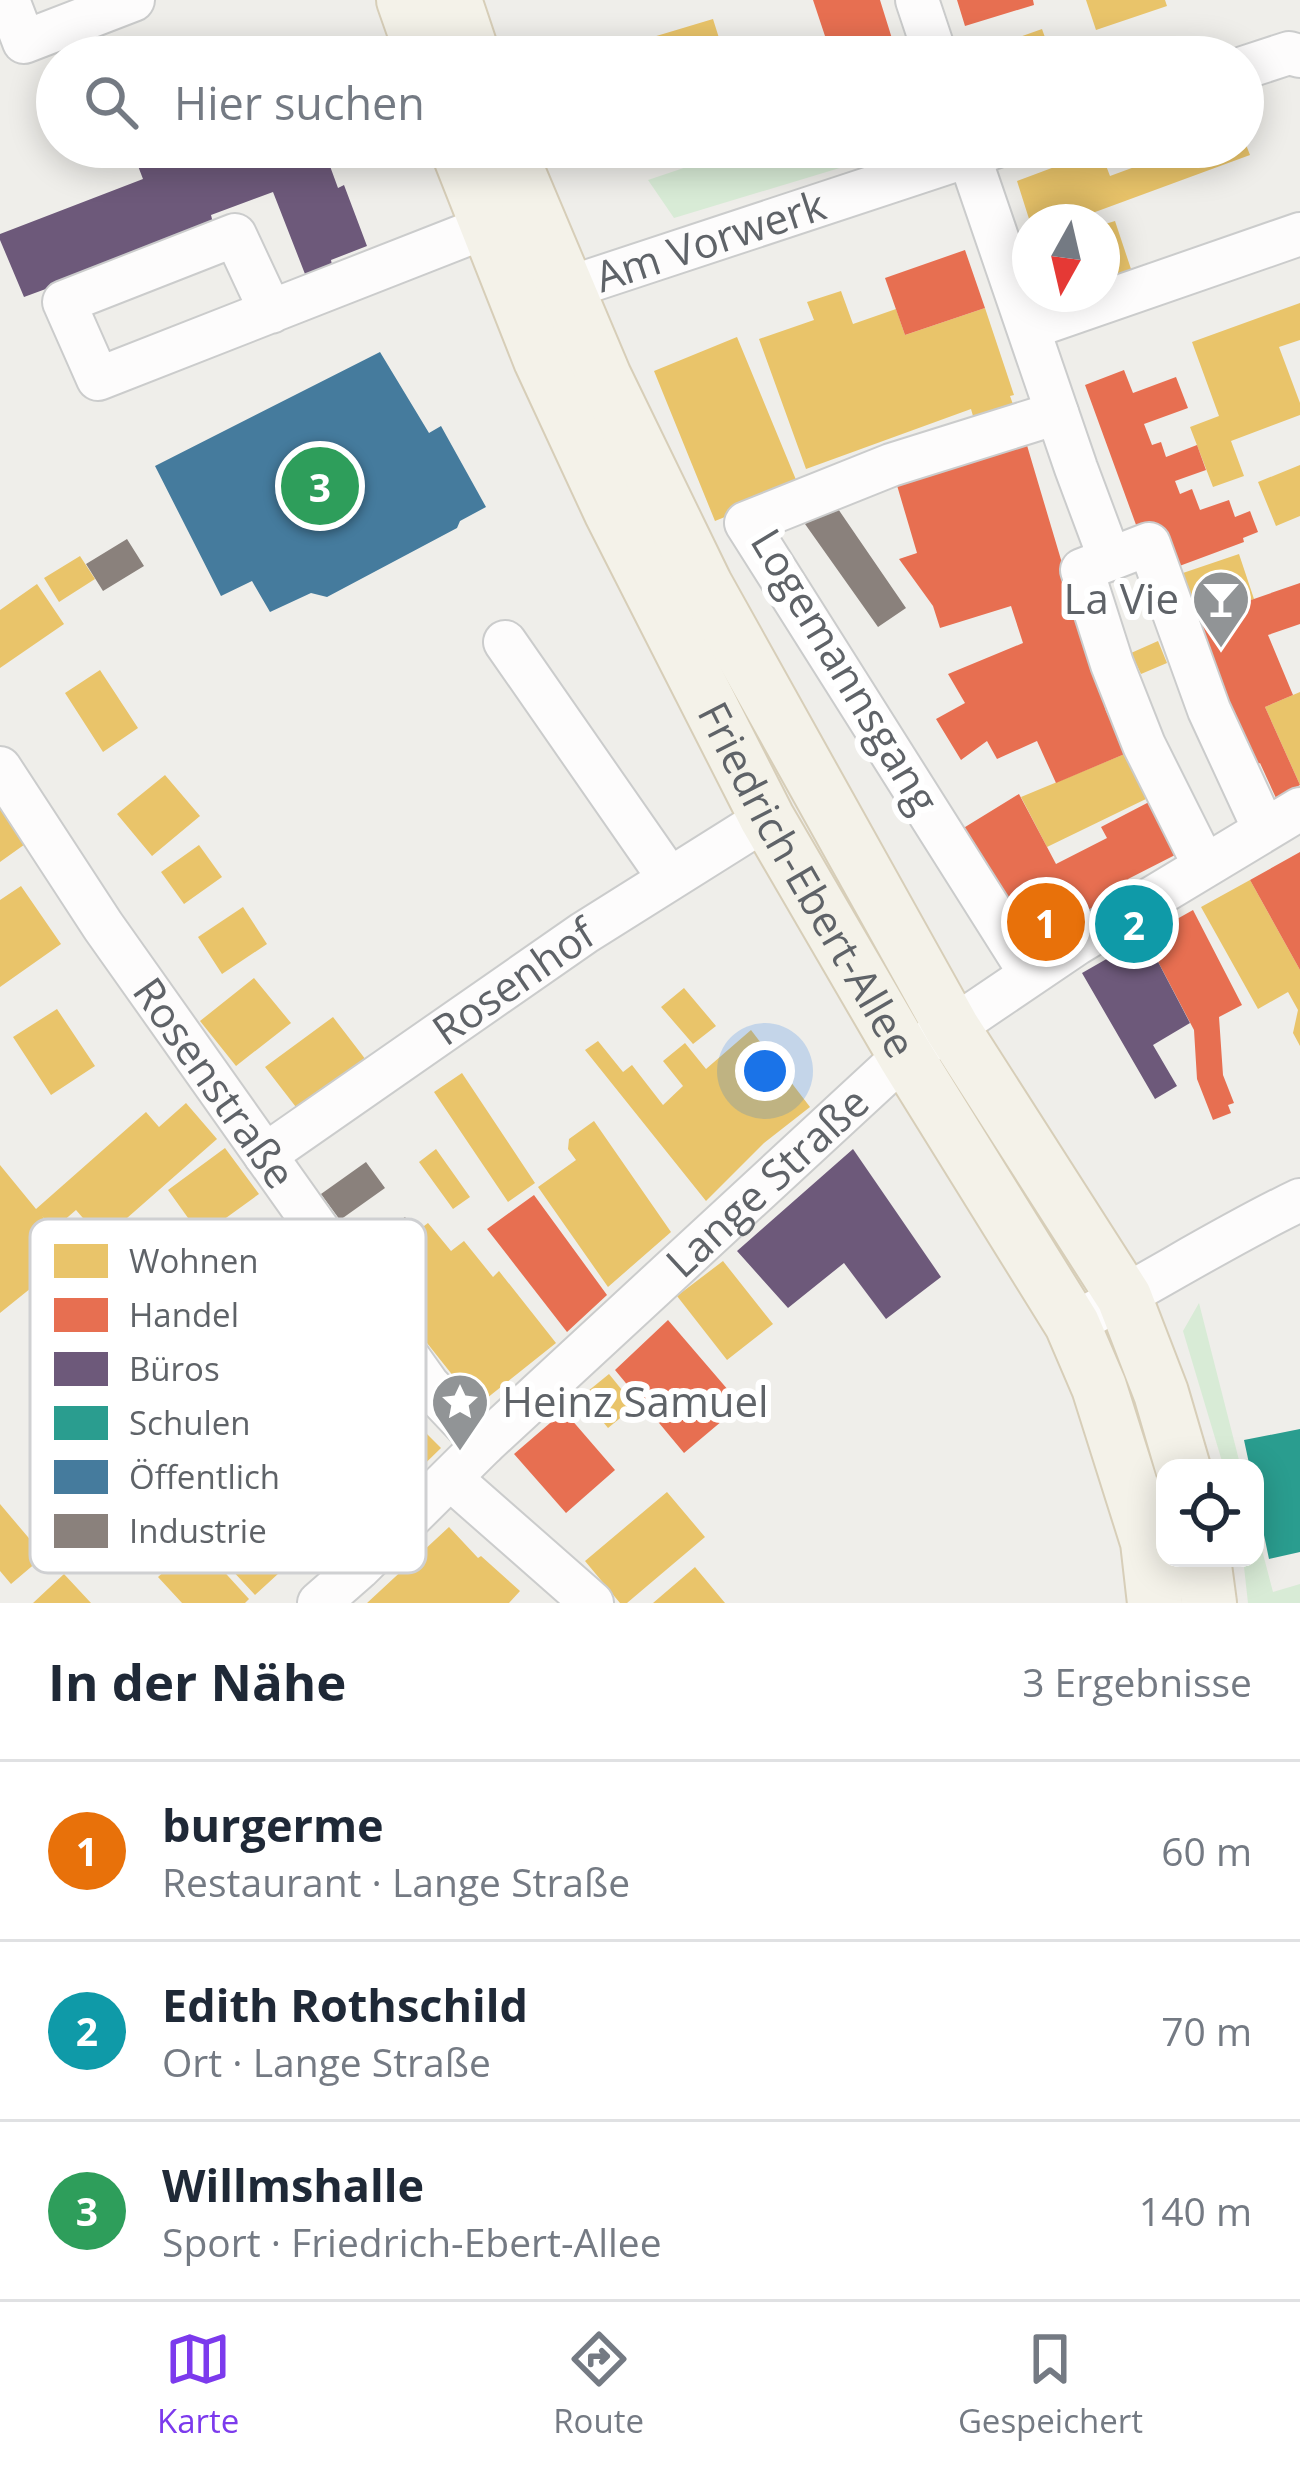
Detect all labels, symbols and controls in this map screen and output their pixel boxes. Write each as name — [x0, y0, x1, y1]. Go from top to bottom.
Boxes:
search box — [36, 36, 1264, 168]
icon: search — [78, 69, 144, 135]
text: Hier suchen — [174, 72, 425, 133]
street label: Am Vorwerk — [587, 175, 832, 304]
north arrow — [1012, 204, 1120, 312]
pin: 3 — [281, 441, 359, 531]
street label: Logemannsgang — [739, 518, 954, 823]
bar icon: La Vie — [1190, 568, 1252, 650]
place label: La Vie — [1064, 569, 1179, 626]
street label: Friedrich-Ebert-Allee — [686, 692, 930, 1067]
pin: 1 — [1007, 877, 1085, 967]
pin: 2 — [1095, 879, 1173, 969]
street label: Rosenhof — [420, 902, 607, 1057]
street label: Rosenstraße — [121, 965, 310, 1199]
your location — [735, 1041, 795, 1101]
street label: Lange Straße — [653, 1073, 880, 1289]
legend — [30, 1219, 426, 1573]
text: Wohnen — [129, 1238, 259, 1283]
text: Handel — [129, 1292, 239, 1337]
text: Büros — [129, 1346, 220, 1391]
place icon: Heinz Samuel — [429, 1371, 491, 1453]
place label: Heinz Samuel — [502, 1372, 769, 1429]
text: Schulen — [129, 1400, 250, 1445]
text: Öffentlich — [129, 1454, 280, 1499]
map controls — [1156, 1459, 1264, 1567]
button: locate — [1156, 1459, 1264, 1567]
text: Industrie — [129, 1508, 267, 1553]
text: In der Nähe — [48, 1646, 346, 1716]
text: 3 Ergebnisse — [1022, 1655, 1252, 1708]
text: burgerme — [162, 1794, 384, 1855]
text: 1 — [76, 1824, 98, 1877]
text: 60 m — [1161, 1824, 1252, 1877]
text: Restaurant · Lange Straße — [162, 1855, 630, 1908]
text: Edith Rothschild — [162, 1974, 528, 2035]
text: 2 — [76, 2004, 98, 2057]
text: 70 m — [1161, 2004, 1252, 2057]
text: Ort · Lange Straße — [162, 2035, 491, 2088]
text: Willmshalle — [162, 2154, 424, 2215]
text: 3 — [76, 2184, 98, 2237]
text: 140 m — [1139, 2184, 1252, 2237]
text: Sport · Friedrich-Ebert-Allee — [162, 2215, 662, 2268]
tab: Karte — [157, 2326, 239, 2443]
tab: Route — [553, 2326, 644, 2443]
tab: Gespeichert — [958, 2326, 1143, 2443]

